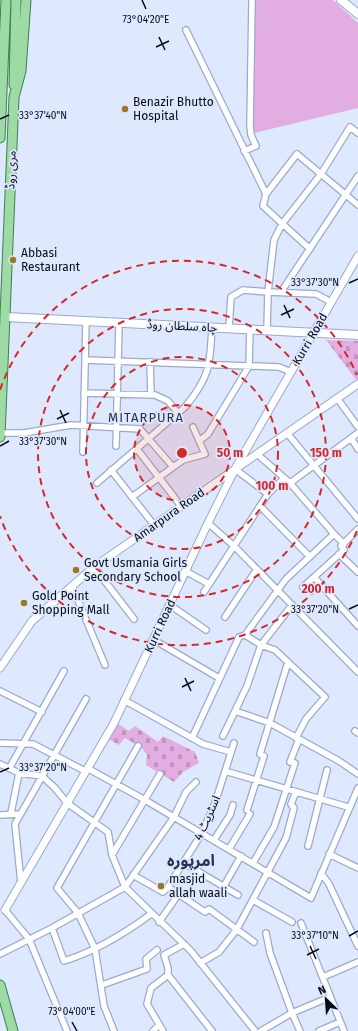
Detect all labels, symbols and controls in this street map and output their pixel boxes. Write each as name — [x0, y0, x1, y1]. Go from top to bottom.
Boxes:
text: 73°04'20"E — [123, 14, 169, 26]
place label: Benazir Bhutto Hospital — [133, 95, 214, 123]
marker: Benazir Bhutto Hospital — [120, 104, 130, 114]
text: 33°37'40"N — [19, 110, 67, 122]
street label: مری روڈ — [3, 150, 19, 190]
place label: Abbasi Restaurant — [21, 246, 81, 274]
marker: Abbasi Restaurant — [8, 255, 18, 265]
text: 33°37'30"N — [291, 277, 339, 289]
street label: Kurri Road — [290, 311, 330, 367]
street label: چاہ سلطان روڈ — [146, 317, 218, 336]
district label: MITARPURA — [108, 410, 184, 425]
text: 33°37'30"N — [19, 436, 67, 448]
centre of rings — [175, 446, 189, 460]
text: 50 m — [217, 446, 243, 460]
text: 150 m — [310, 446, 342, 460]
text: 100 m — [256, 479, 288, 493]
street label: Amarpura Road — [131, 485, 207, 545]
place label: Govt Usmania Girls Secondary School — [84, 556, 187, 584]
marker: Govt Usmania Girls Secondary School — [71, 565, 81, 575]
text: 200 m — [301, 582, 335, 596]
place label: Gold Point Shopping Mall — [32, 589, 110, 617]
street label: Kurri Road — [142, 597, 178, 655]
marker: Gold Point Shopping Mall — [19, 598, 29, 608]
text: 33°37'20"N — [291, 604, 339, 616]
text: 33°37'20"N — [19, 762, 67, 774]
street label: اسٹریٹ 4 — [191, 793, 223, 843]
district label: امرپورہ — [167, 851, 215, 870]
place label: masjid allah waali — [169, 872, 227, 900]
marker: masjid allah waali — [156, 881, 166, 891]
text: 33°37'10"N — [291, 930, 339, 942]
north arrow — [306, 979, 346, 1019]
text: N — [316, 983, 328, 998]
text: 73°04'00"E — [48, 1006, 96, 1018]

